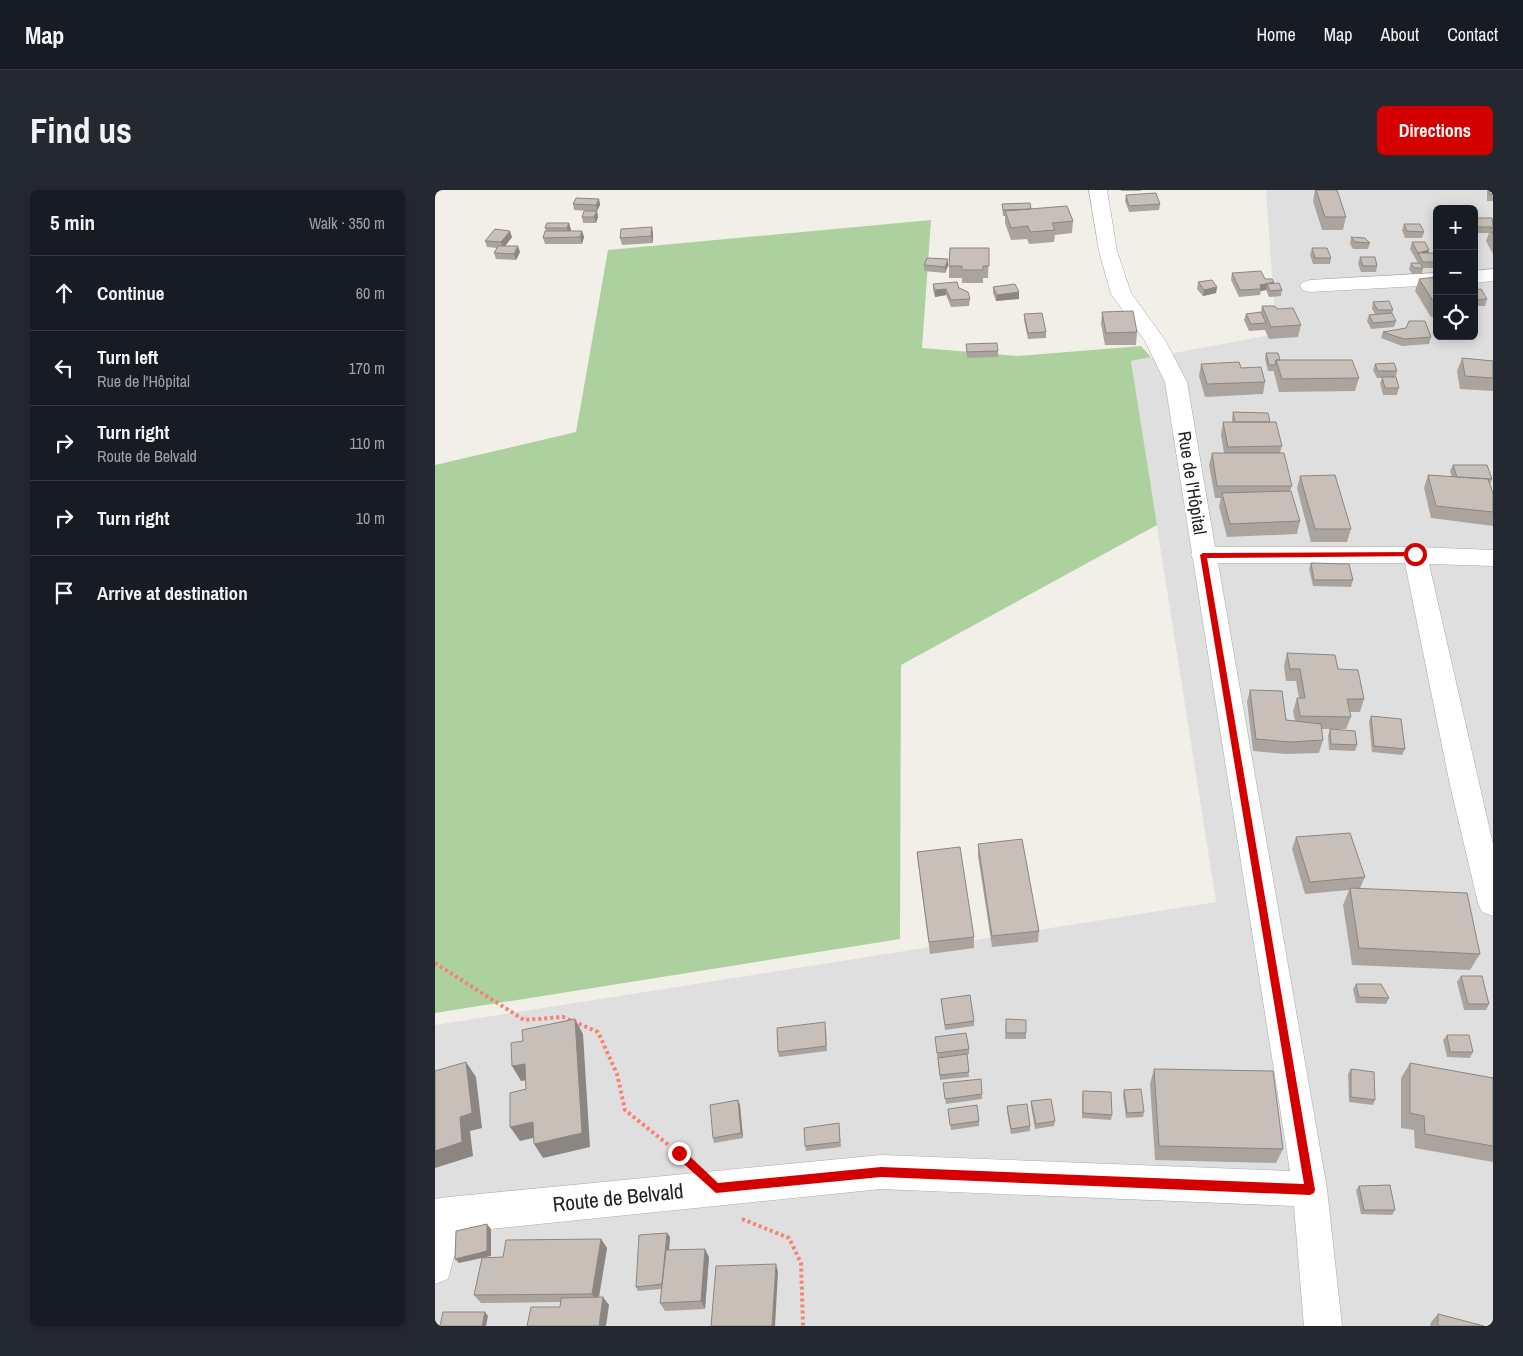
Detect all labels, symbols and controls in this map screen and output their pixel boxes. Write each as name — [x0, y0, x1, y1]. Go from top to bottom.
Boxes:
text: Map — [25, 19, 64, 51]
text: Home — [1256, 22, 1296, 47]
text: Map — [1324, 22, 1353, 47]
text: About — [1381, 22, 1419, 47]
text: Contact — [1447, 22, 1498, 47]
button: Directions — [1377, 106, 1493, 155]
text: Find us — [30, 107, 132, 154]
map controls — [1433, 205, 1478, 340]
button: + — [1433, 205, 1478, 250]
text: 5 min — [50, 208, 95, 237]
text: Walk · 350 m — [309, 212, 385, 234]
button: − — [1433, 250, 1478, 295]
icon: ahead — [50, 279, 78, 307]
text: Continue — [97, 280, 165, 306]
text: 60 m — [356, 282, 385, 304]
button: locate — [1433, 295, 1478, 340]
text: Turn left — [97, 344, 158, 370]
icon: left — [50, 354, 78, 382]
text: 170 m — [349, 357, 385, 379]
text: Rue de l'Hôpital — [97, 370, 190, 392]
text: Turn right — [97, 419, 169, 445]
icon: right — [50, 429, 78, 457]
street label: Rue de l'Hôpital — [1172, 429, 1213, 537]
text: 110 m — [349, 432, 385, 454]
text: Route de Belvald — [97, 445, 197, 467]
icon: right — [50, 504, 78, 532]
text: Turn right — [97, 505, 169, 531]
text: 10 m — [356, 507, 385, 529]
route start — [1404, 543, 1427, 566]
icon: arrive — [50, 579, 78, 607]
text: Arrive at destination — [97, 580, 248, 606]
route end — [668, 1142, 691, 1165]
street label: Route de Belvald — [551, 1176, 685, 1219]

